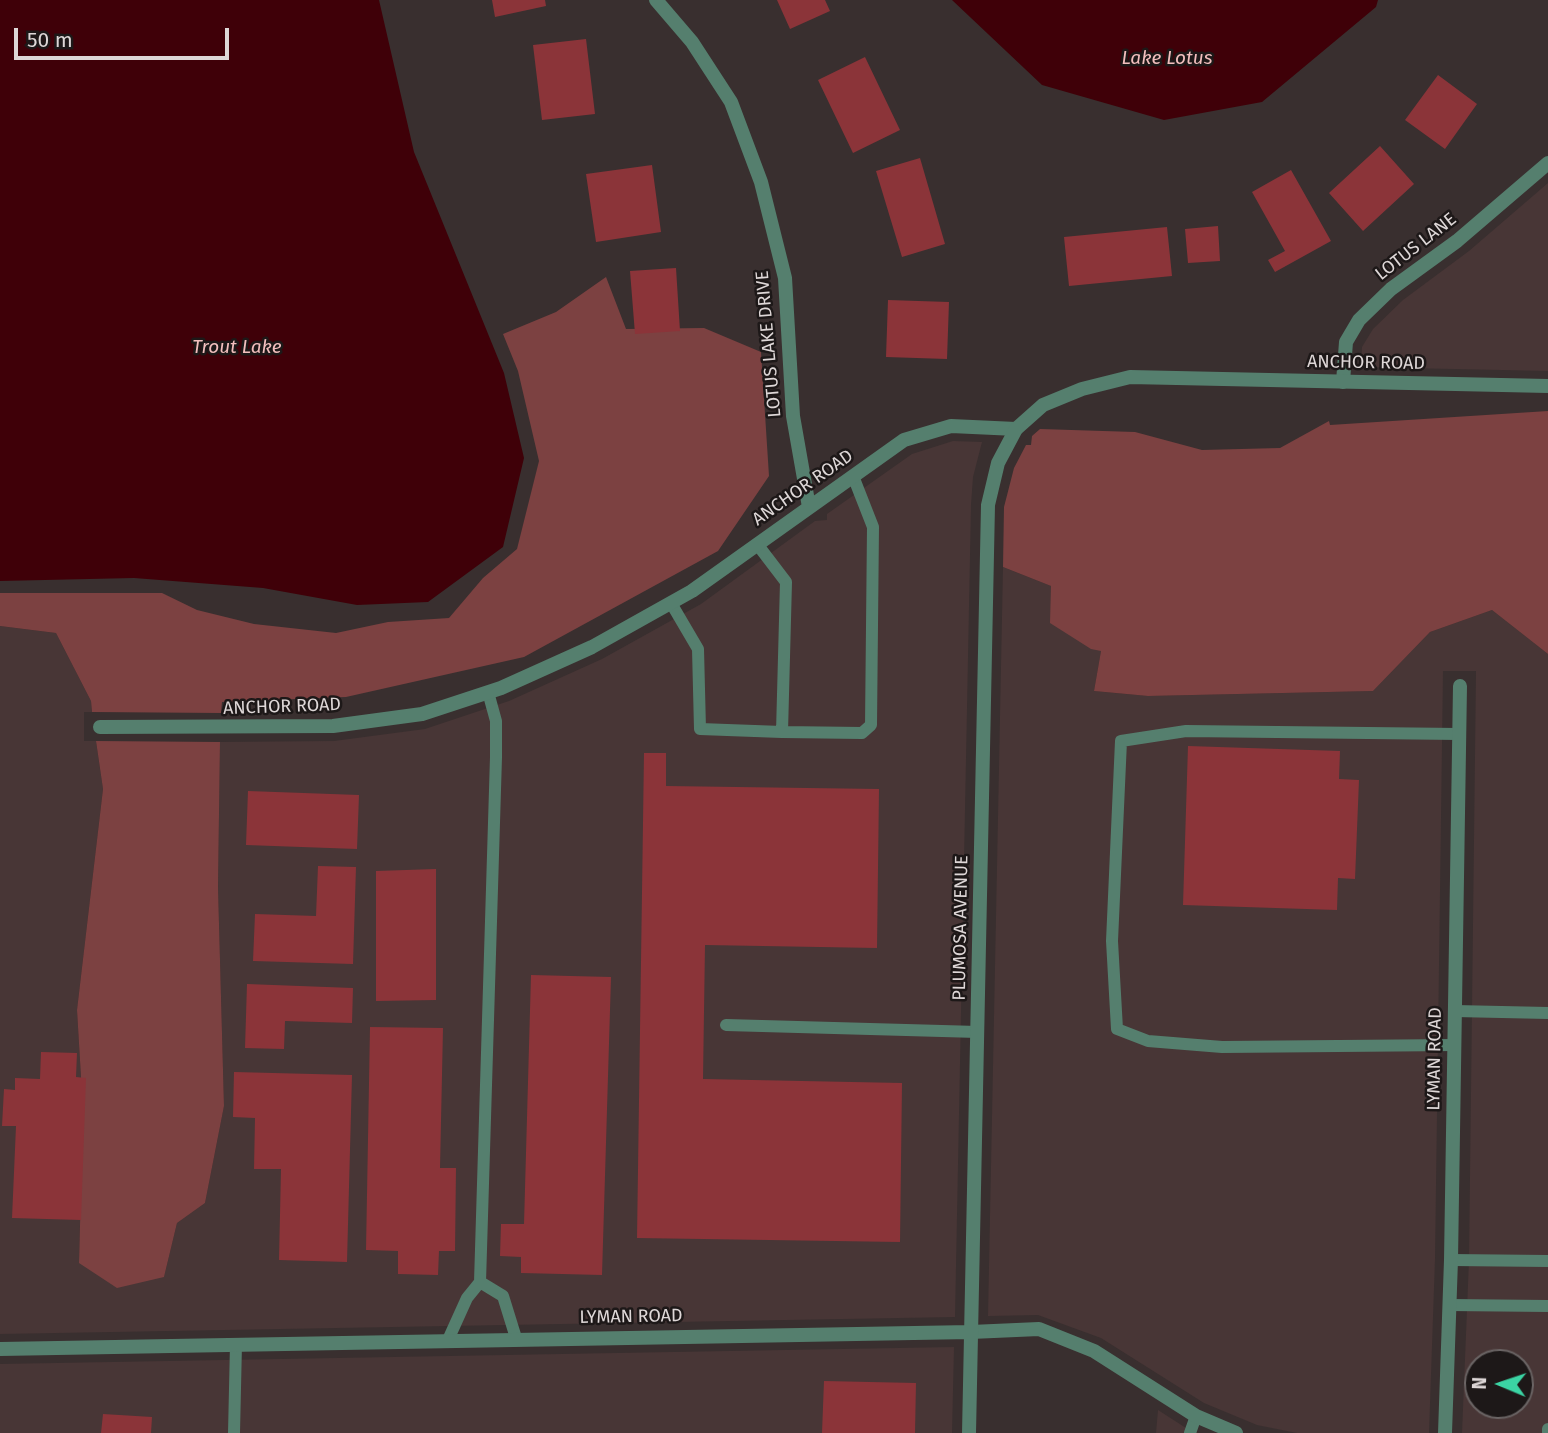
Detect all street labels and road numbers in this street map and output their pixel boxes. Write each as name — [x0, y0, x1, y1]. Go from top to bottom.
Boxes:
street label: LOTUS LANE — [1371, 209, 1461, 285]
street label: LOTUS LAKE DRIVE — [752, 270, 786, 418]
street label: ANCHOR ROAD — [1307, 351, 1425, 375]
street label: ANCHOR ROAD — [748, 445, 858, 531]
street label: ANCHOR ROAD — [223, 694, 341, 720]
street label: PLUMOSA AVENUE — [949, 855, 973, 1001]
street label: LYMAN ROAD — [1423, 1007, 1447, 1111]
street label: LYMAN ROAD — [579, 1305, 683, 1329]

